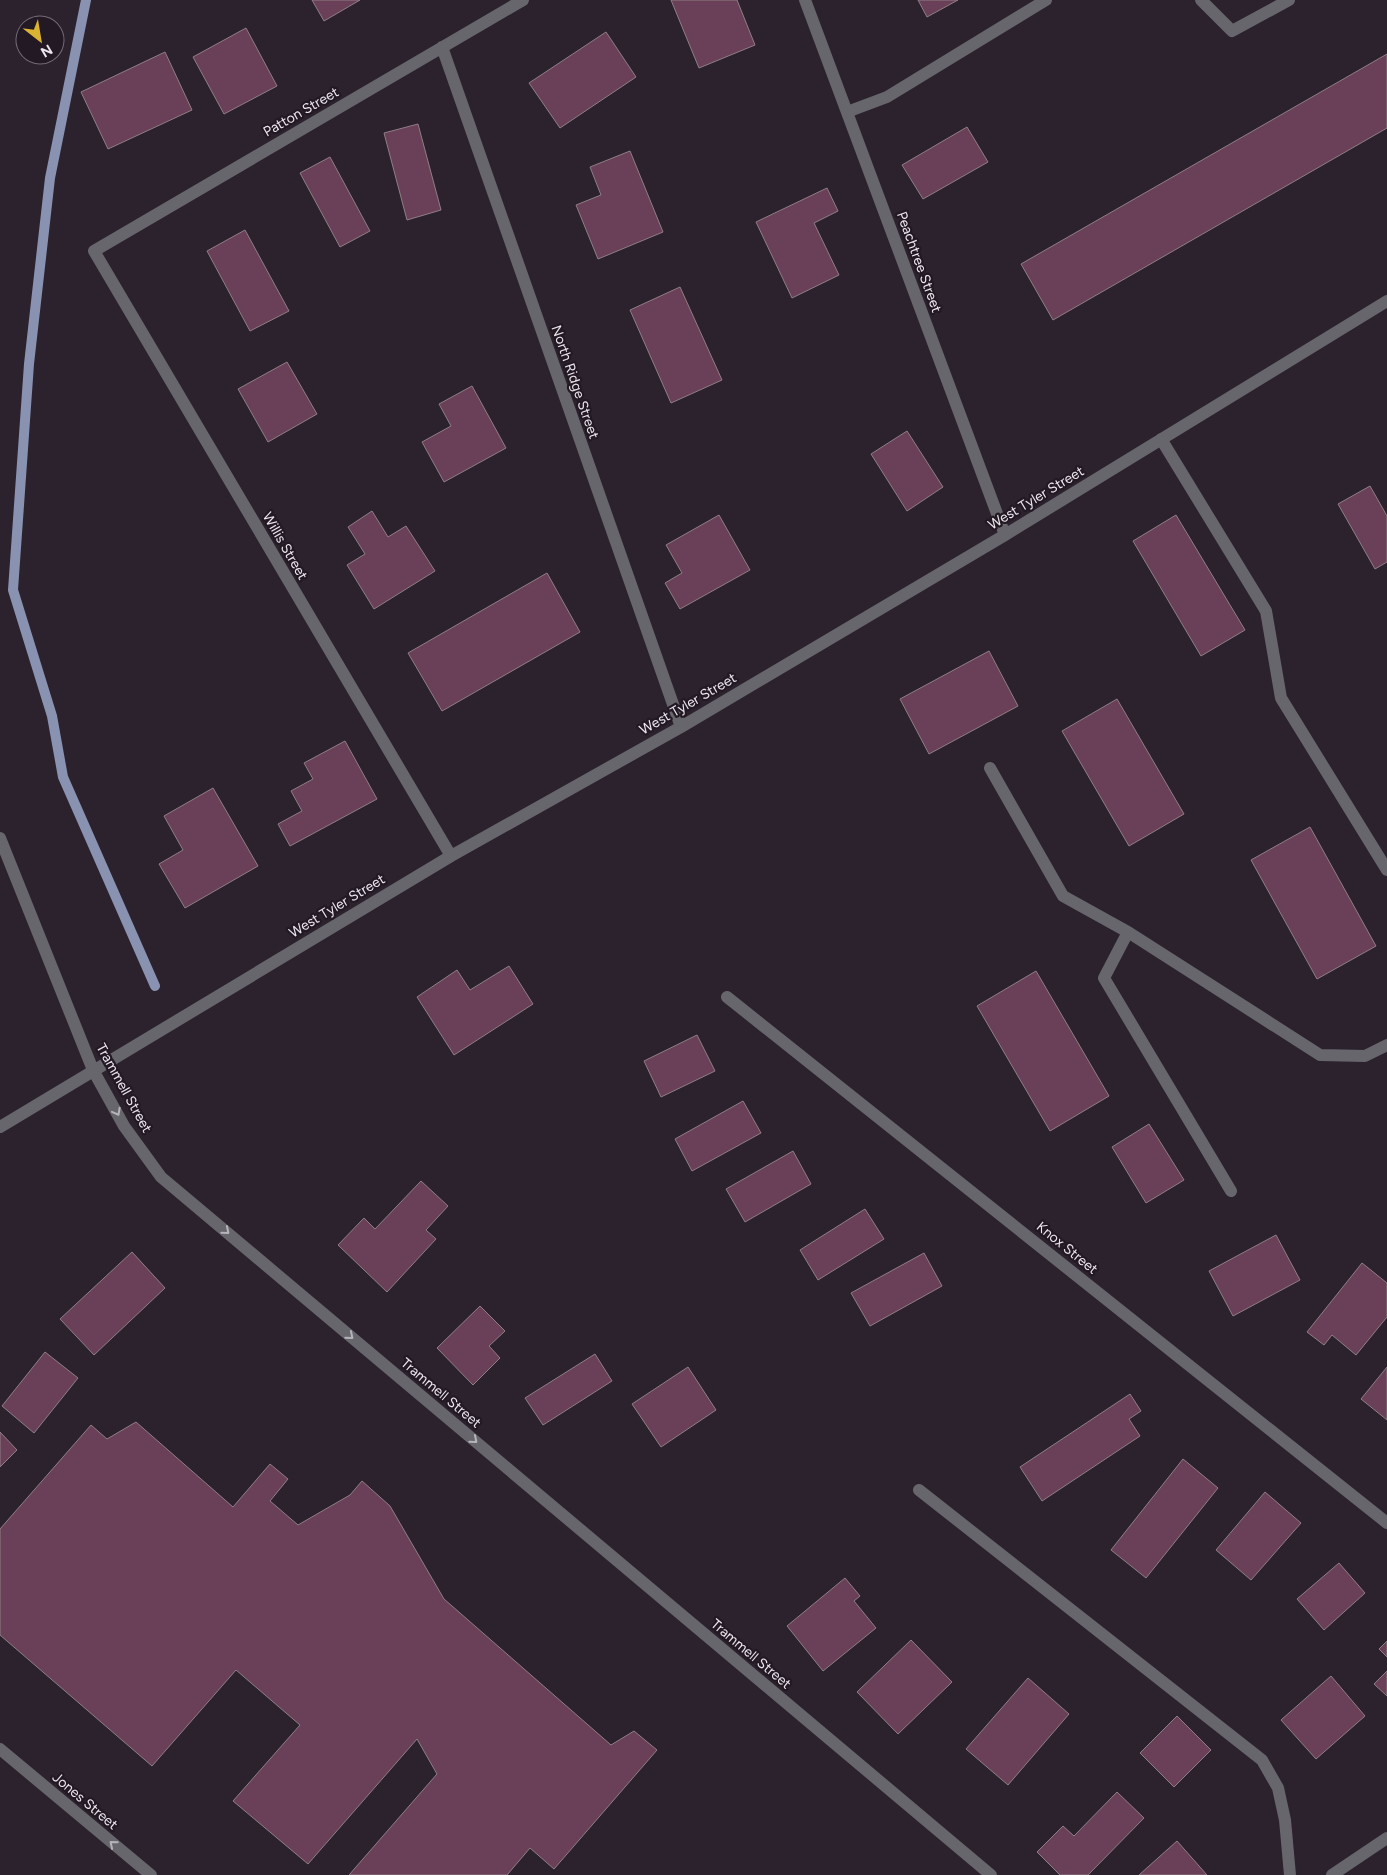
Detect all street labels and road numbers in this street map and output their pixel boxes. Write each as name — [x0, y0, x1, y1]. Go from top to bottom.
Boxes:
street label: Patton Street — [260, 84, 342, 140]
street label: Peachtree Street — [893, 209, 945, 315]
street label: North Ridge Street — [548, 323, 602, 441]
street label: West Tyler Street — [985, 463, 1087, 533]
street label: Willis Street — [259, 509, 311, 583]
street label: West Tyler Street — [637, 669, 739, 739]
street label: West Tyler Street — [286, 871, 388, 941]
street label: Trammell Street — [93, 1040, 155, 1136]
street label: Knox Street — [1033, 1218, 1101, 1278]
street label: Trammell Street — [398, 1355, 484, 1431]
street label: Trammell Street — [708, 1616, 794, 1692]
street label: Jones Street — [49, 1769, 121, 1833]

